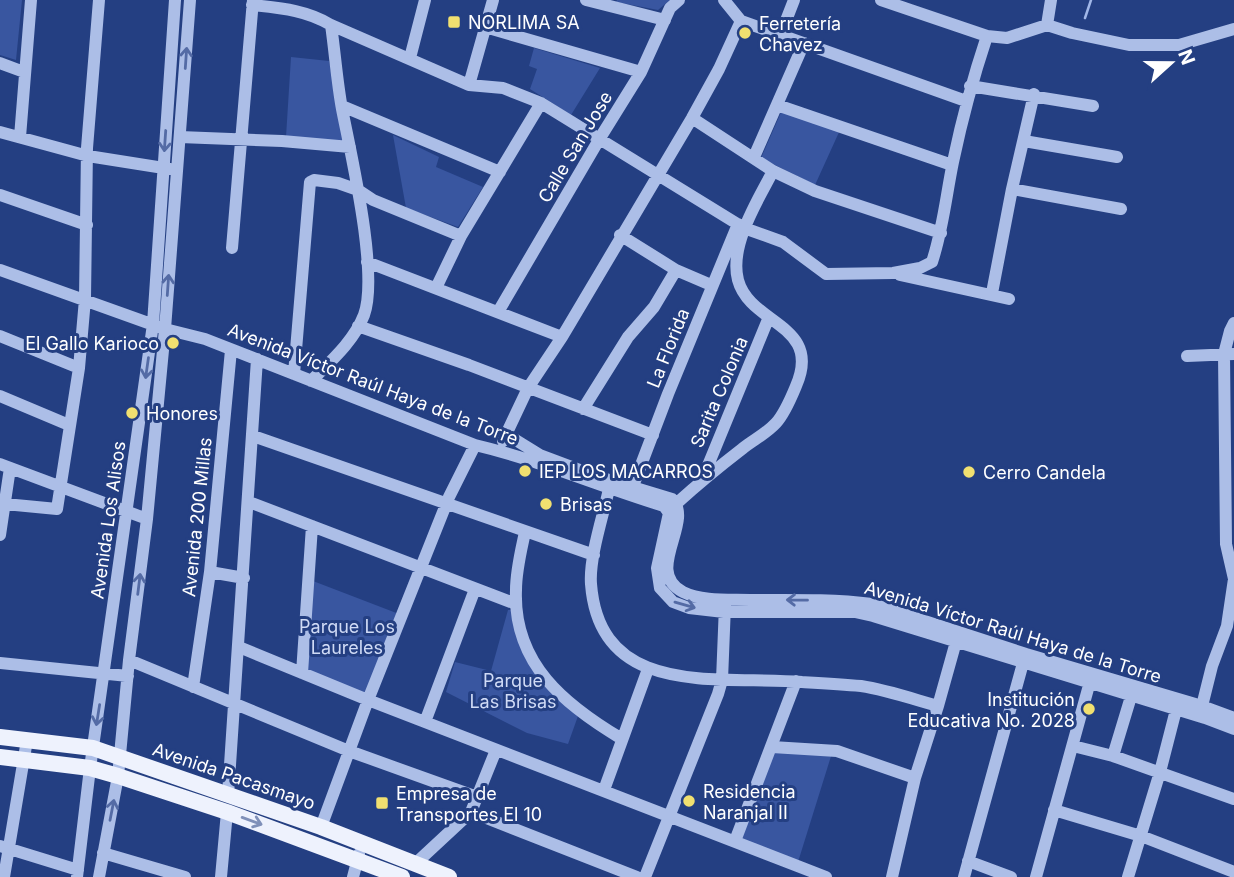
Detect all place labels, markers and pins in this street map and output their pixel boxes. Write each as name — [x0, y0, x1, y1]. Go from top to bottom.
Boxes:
place label: NORLIMA SA — [468, 12, 580, 33]
place label: Ferretería Chavez — [759, 13, 841, 55]
marker: NORLIMA SA — [446, 14, 462, 30]
marker: Ferretería Chavez — [737, 25, 753, 41]
place label: El Gallo Karioco — [25, 333, 159, 354]
marker: El Gallo Karioco — [165, 335, 181, 351]
place label: Honores — [146, 403, 218, 424]
marker: Honores — [124, 405, 140, 421]
place label: IEP LOS MACARROS — [539, 461, 713, 482]
place label: Cerro Candela — [983, 462, 1106, 483]
marker: IEP LOS MACARROS — [517, 463, 533, 479]
marker: Cerro Candela — [961, 464, 977, 480]
place label: Brisas — [560, 494, 612, 515]
marker: Brisas — [538, 496, 554, 512]
place label: Institución Educativa No. 2028 — [907, 689, 1075, 731]
marker: Institución Educativa No. 2028 — [1081, 701, 1097, 717]
place label: Residencia Naranjal II — [703, 781, 796, 823]
place label: Empresa de Transportes El 10 — [396, 783, 542, 825]
marker: Residencia Naranjal II — [681, 793, 697, 809]
marker: Empresa de Transportes El 10 — [374, 795, 390, 811]

